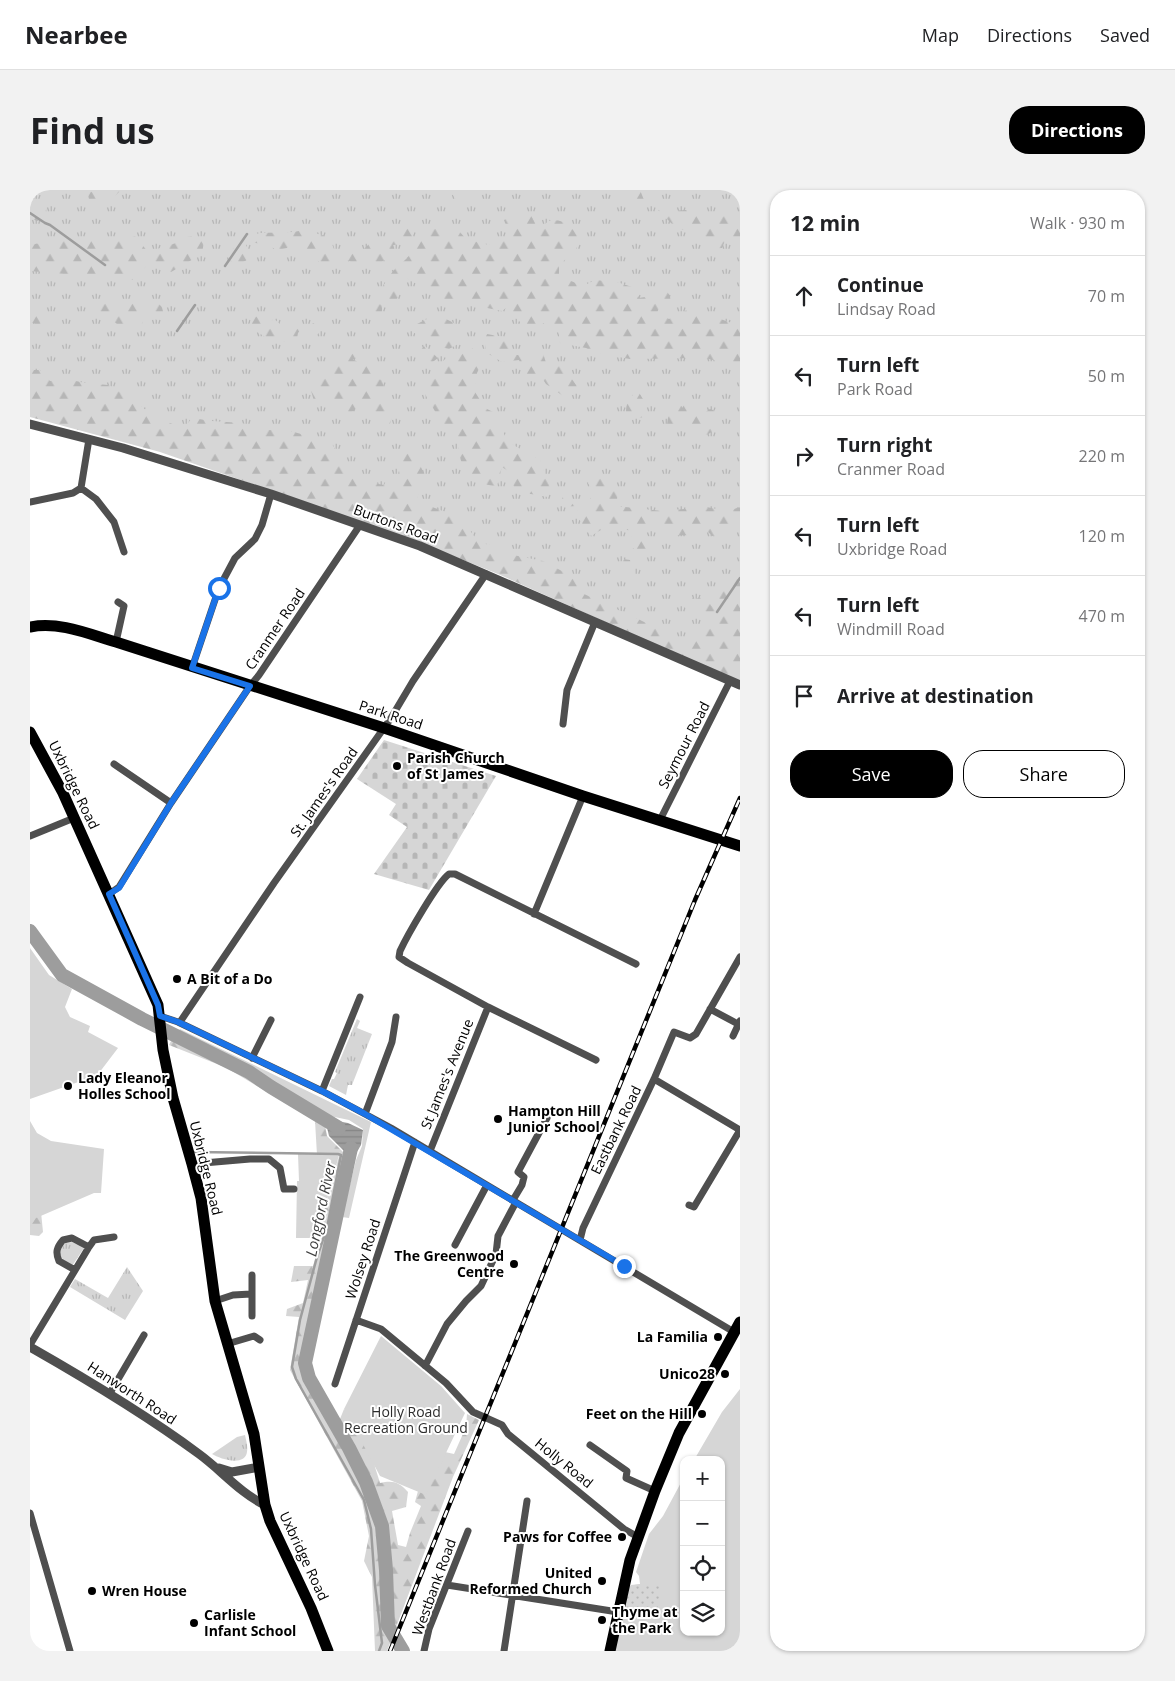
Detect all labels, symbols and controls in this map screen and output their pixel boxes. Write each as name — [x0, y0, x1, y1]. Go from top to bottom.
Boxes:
text: Nearbee — [25, 18, 128, 51]
text: Map — [922, 23, 959, 47]
text: Directions — [987, 23, 1072, 47]
text: Saved — [1100, 23, 1150, 47]
button: Directions — [1009, 106, 1145, 154]
text: Find us — [30, 107, 155, 154]
text: 12 min — [790, 209, 860, 237]
text: Walk · 930 m — [1030, 212, 1125, 234]
text: Continue — [837, 272, 924, 298]
icon: ahead — [790, 282, 818, 310]
text: 70 m — [1088, 285, 1125, 307]
text: Lindsay Road — [837, 298, 936, 320]
text: Turn left — [837, 352, 919, 378]
icon: left — [790, 362, 818, 390]
text: 50 m — [1088, 365, 1125, 387]
text: Park Road — [837, 378, 913, 400]
text: Turn right — [837, 432, 932, 458]
icon: right — [790, 442, 818, 470]
text: 220 m — [1079, 445, 1125, 467]
text: Cranmer Road — [837, 458, 945, 480]
street label: Burtons Road — [351, 499, 441, 548]
text: Turn left — [837, 512, 919, 538]
icon: left — [790, 522, 818, 550]
text: 120 m — [1079, 525, 1125, 547]
text: Uxbridge Road — [837, 538, 947, 560]
route start — [208, 577, 231, 600]
street label: Cranmer Road — [240, 584, 309, 673]
text: Turn left — [837, 592, 919, 618]
icon: left — [790, 602, 818, 630]
text: 470 m — [1079, 605, 1125, 627]
text: Windmill Road — [837, 618, 945, 640]
icon: arrive — [790, 682, 818, 710]
text: Arrive at destination — [837, 683, 1034, 709]
street label: Park Road — [357, 695, 426, 734]
street label: Seymour Road — [653, 698, 714, 792]
street label: Uxbridge Road — [45, 737, 104, 832]
street label: St. James's Road — [285, 743, 362, 841]
place label: Parish Church of St James — [407, 748, 505, 783]
button: Save — [790, 750, 953, 798]
button: Share — [963, 750, 1125, 798]
marker: Parish Church of St James — [391, 760, 403, 772]
place label: A Bit of a Do — [187, 969, 273, 988]
marker: A Bit of a Do — [171, 973, 183, 985]
street label: St James's Avenue — [416, 1016, 477, 1132]
place label: Lady Eleanor Holles School — [78, 1068, 171, 1103]
marker: Lady Eleanor Holles School — [62, 1080, 74, 1092]
street label: Eastbank Road — [586, 1082, 645, 1177]
place label: Hampton Hill Junior School — [506, 1101, 601, 1136]
marker: Hampton Hill Junior School — [492, 1113, 504, 1125]
street label: Uxbridge Road — [186, 1119, 227, 1217]
water label: Longford River — [300, 1159, 340, 1258]
street label: Wolsey Road — [341, 1216, 384, 1301]
place label: The Greenwood Centre — [394, 1246, 504, 1281]
route end — [613, 1255, 636, 1278]
marker: The Greenwood Centre — [508, 1258, 520, 1270]
place label: La Familia — [637, 1327, 708, 1346]
marker: La Familia — [712, 1331, 724, 1343]
street label: Hanworth Road — [84, 1357, 180, 1428]
place label: Unico28 — [659, 1364, 715, 1383]
marker: Unico28 — [719, 1368, 731, 1380]
park label: Holly Road Recreation Ground — [344, 1402, 468, 1437]
place label: Feet on the Hill — [586, 1404, 692, 1423]
marker: Feet on the Hill — [696, 1408, 708, 1420]
street label: Holly Road — [531, 1433, 597, 1492]
map controls — [680, 1456, 725, 1636]
button: + — [680, 1456, 725, 1501]
button: − — [680, 1501, 725, 1546]
street label: Uxbridge Road — [275, 1508, 333, 1604]
place label: Paws for Coffee — [503, 1527, 612, 1546]
marker: Paws for Coffee — [616, 1531, 628, 1543]
street label: Westbank Road — [407, 1536, 460, 1638]
button: locate — [680, 1546, 725, 1591]
place label: United Reformed Church — [469, 1563, 592, 1598]
marker: United Reformed Church — [596, 1575, 608, 1587]
place label: Wren House — [102, 1581, 187, 1600]
marker: Wren House — [86, 1585, 98, 1597]
button: layers — [680, 1591, 725, 1636]
place label: Thyme at the Park — [612, 1602, 677, 1637]
place label: Carlisle Infant School — [204, 1605, 296, 1640]
marker: Thyme at the Park — [596, 1614, 608, 1626]
marker: Carlisle Infant School — [188, 1617, 200, 1629]

